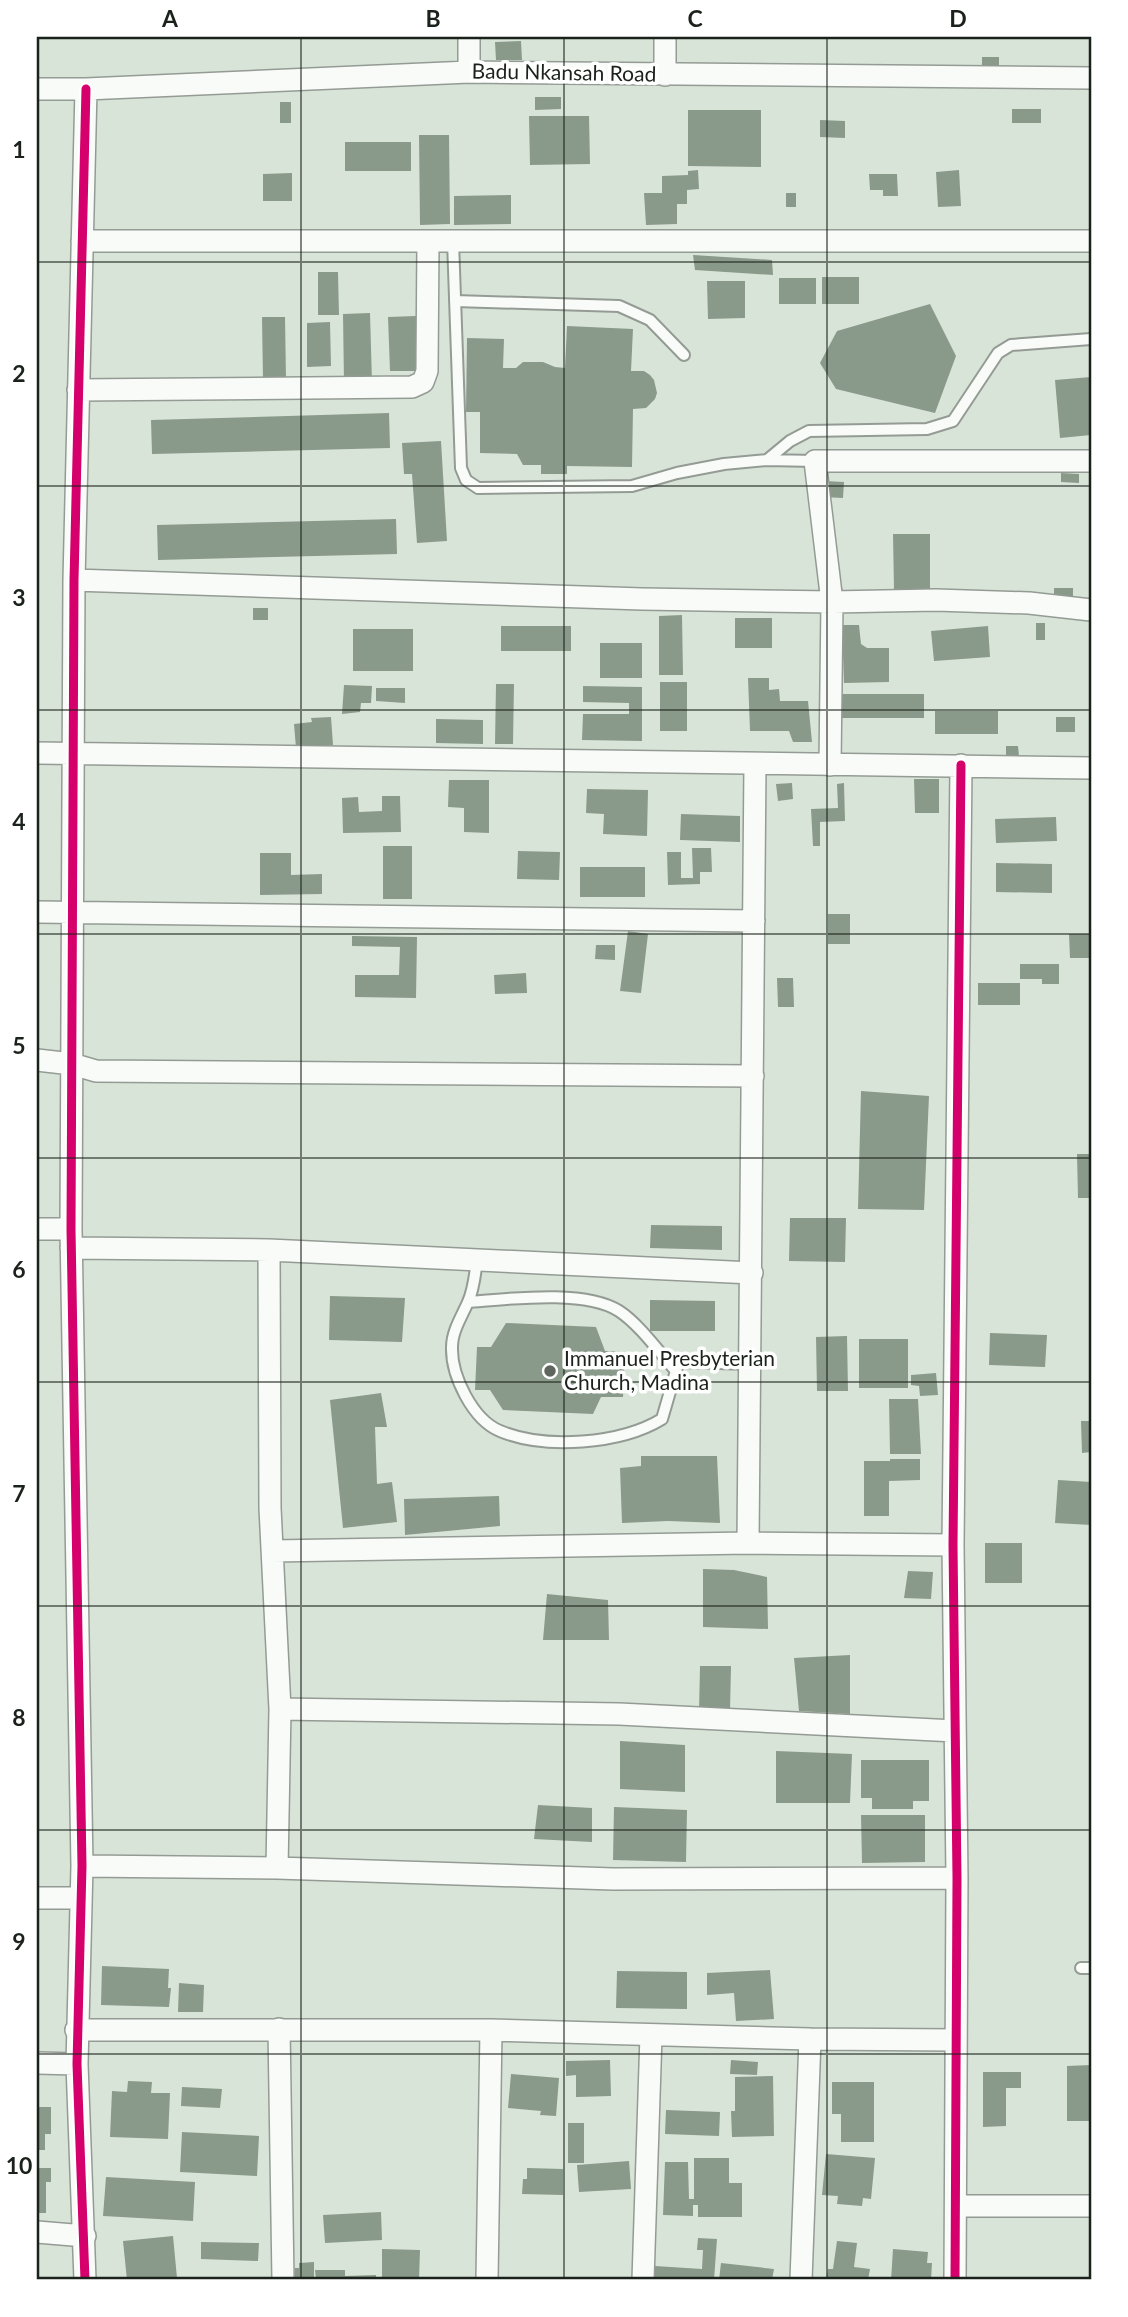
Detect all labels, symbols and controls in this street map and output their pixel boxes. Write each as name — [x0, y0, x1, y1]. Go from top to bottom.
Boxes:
text: A — [161, 4, 179, 32]
text: B — [425, 4, 441, 32]
text: C — [687, 4, 703, 32]
text: D — [949, 4, 967, 32]
street label: Badu Nkansah Road — [472, 57, 657, 86]
text: 1 — [12, 135, 26, 163]
text: 2 — [12, 359, 26, 387]
text: 3 — [12, 583, 26, 611]
text: 4 — [12, 807, 26, 835]
text: 5 — [12, 1031, 26, 1059]
text: 6 — [12, 1255, 26, 1283]
place label: Immanuel Presbyterian Church, Madina — [564, 1345, 775, 1394]
marker: Immanuel Presbyterian Church, Madina — [542, 1363, 558, 1379]
text: 7 — [12, 1479, 26, 1507]
text: 8 — [12, 1703, 26, 1731]
text: 9 — [12, 1927, 26, 1955]
text: 10 — [6, 2151, 32, 2179]

